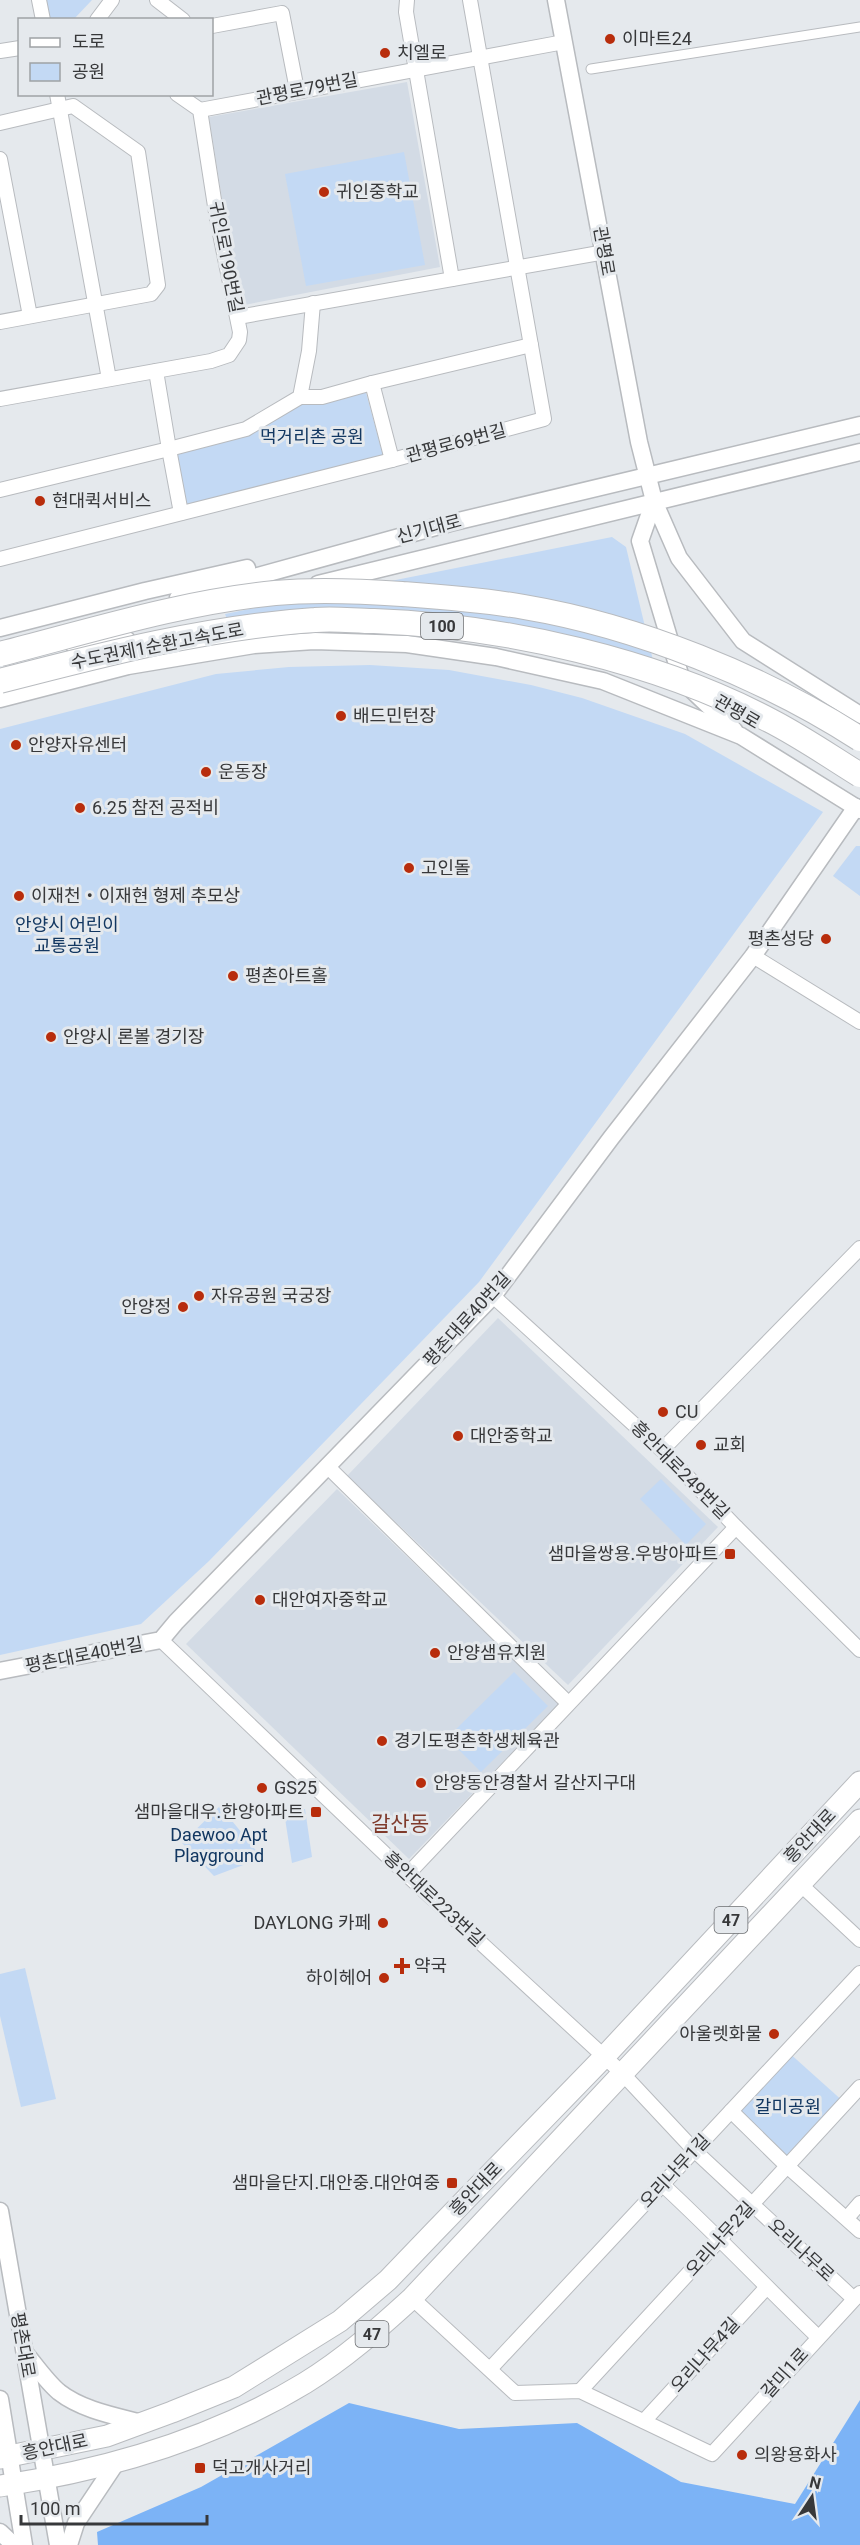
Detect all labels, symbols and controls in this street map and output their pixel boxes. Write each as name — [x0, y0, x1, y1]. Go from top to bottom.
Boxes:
legend — [18, 18, 213, 96]
place label: 이마트24 — [622, 28, 692, 49]
text: 도로 — [72, 31, 105, 52]
marker: 이마트24 — [603, 32, 617, 46]
place label: 치엘로 — [397, 42, 447, 63]
marker: 치엘로 — [378, 46, 392, 60]
text: 공원 — [72, 61, 105, 82]
street label: 관평로79번길 — [254, 68, 359, 109]
place label: 귀인중학교 — [336, 181, 419, 202]
marker: 귀인중학교 — [317, 185, 331, 199]
street label: 귀인로190번길 — [205, 199, 248, 314]
street label: 관평로 — [590, 225, 619, 277]
street label: 관평로69번길 — [403, 419, 508, 466]
park label: 먹거리촌 공원 — [260, 426, 364, 447]
place label: 현대퀵서비스 — [52, 490, 151, 511]
marker: 현대퀵서비스 — [33, 494, 47, 508]
street label: 신기대로 — [394, 510, 464, 547]
road number: 100 — [421, 613, 463, 639]
street label: 수도권제1순환고속도로 — [69, 618, 245, 673]
street label: 관평로 — [710, 690, 764, 733]
place label: 배드민턴장 — [353, 705, 436, 726]
marker: 배드민턴장 — [334, 709, 348, 723]
place label: 안양자유센터 — [28, 734, 127, 755]
marker: 안양자유센터 — [9, 738, 23, 752]
place label: 운동장 — [218, 761, 268, 782]
marker: 운동장 — [199, 765, 213, 779]
place label: 6.25 참전 공적비 — [92, 797, 219, 818]
marker: 6.25 참전 공적비 — [73, 801, 87, 815]
place label: 고인돌 — [421, 857, 471, 878]
marker: 고인돌 — [402, 861, 416, 875]
place label: 이재천・이재현 형제 추모상 — [31, 885, 240, 906]
marker: 이재천・이재현 형제 추모상 — [12, 889, 26, 903]
park label: 안양시 어린이 교통공원 — [15, 914, 119, 956]
place label: 평촌성당 — [748, 928, 814, 949]
marker: 평촌성당 — [819, 932, 833, 946]
place label: 평촌아트홀 — [245, 965, 328, 986]
marker: 평촌아트홀 — [226, 969, 240, 983]
place label: 안양시 론볼 경기장 — [63, 1026, 204, 1047]
marker: 안양시 론볼 경기장 — [44, 1030, 58, 1044]
street label: 평촌대로40번길 — [419, 1267, 514, 1370]
place label: 자유공원 국궁장 — [211, 1285, 331, 1306]
marker: 자유공원 국궁장 — [192, 1289, 206, 1303]
place label: 안양정 — [121, 1296, 171, 1317]
marker: 안양정 — [176, 1300, 190, 1314]
place label: CU — [675, 1401, 698, 1422]
marker: CU — [656, 1405, 670, 1419]
street label: 흥안대로249번길 — [627, 1416, 734, 1523]
place label: 대안중학교 — [470, 1425, 553, 1446]
marker: 대안중학교 — [451, 1429, 465, 1443]
place label: 교회 — [713, 1434, 746, 1455]
marker: 교회 — [694, 1438, 708, 1452]
place label: 샘마을쌍용.우방아파트 — [548, 1543, 718, 1564]
marker: 샘마을쌍용.우방아파트 — [723, 1547, 737, 1561]
place label: 대안여자중학교 — [272, 1589, 388, 1610]
marker: 대안여자중학교 — [253, 1593, 267, 1607]
street label: 평촌대로40번길 — [23, 1633, 145, 1676]
place label: 안양샘유치원 — [447, 1642, 546, 1663]
marker: 안양샘유치원 — [428, 1646, 442, 1660]
place label: 경기도평촌학생체육관 — [394, 1730, 560, 1751]
marker: 경기도평촌학생체육관 — [375, 1734, 389, 1748]
place label: 안양동안경찰서 갈산지구대 — [433, 1772, 636, 1793]
marker: 안양동안경찰서 갈산지구대 — [414, 1776, 428, 1790]
place label: GS25 — [274, 1777, 317, 1798]
marker: GS25 — [255, 1781, 269, 1795]
place label: 샘마을대우.한양아파트 — [134, 1801, 304, 1822]
street label: 흥안대로 — [779, 1804, 840, 1867]
marker: 샘마을대우.한양아파트 — [309, 1805, 323, 1819]
district label: 갈산동 — [371, 1812, 429, 1836]
park label: Daewoo Apt Playground — [170, 1824, 268, 1866]
street label: 흥안대로223번길 — [380, 1847, 489, 1951]
road number: 47 — [714, 1907, 748, 1933]
place label: DAYLONG 카페 — [253, 1912, 371, 1933]
marker: DAYLONG 카페 — [376, 1916, 390, 1930]
place label: 약국 — [414, 1955, 447, 1976]
marker: 약국 — [395, 1959, 409, 1973]
place label: 하이헤어 — [306, 1967, 372, 1988]
marker: 하이헤어 — [377, 1971, 391, 1985]
place label: 아울렛화물 — [679, 2023, 762, 2044]
marker: 아울렛화물 — [767, 2027, 781, 2041]
park label: 갈미공원 — [755, 2096, 821, 2117]
street label: 오리나무1길 — [635, 2130, 714, 2212]
street label: 흥안대로 — [445, 2158, 506, 2220]
place label: 샘마을단지.대안중.대안여중 — [232, 2172, 440, 2193]
marker: 샘마을단지.대안중.대안여중 — [445, 2176, 459, 2190]
street label: 오리나무2길 — [681, 2197, 759, 2280]
street label: 오리나무로 — [764, 2214, 839, 2286]
street label: 평촌대로 — [7, 2310, 40, 2379]
street label: 오리나무4길 — [666, 2313, 744, 2396]
road number: 47 — [356, 2321, 388, 2347]
street label: 갈미1로 — [757, 2343, 812, 2402]
street label: 흥안대로 — [20, 2429, 89, 2464]
place label: 의왕용화사 — [754, 2444, 837, 2465]
marker: 의왕용화사 — [735, 2448, 749, 2462]
place label: 덕고개사거리 — [212, 2457, 311, 2478]
marker: 덕고개사거리 — [193, 2461, 207, 2475]
north arrow — [782, 2467, 842, 2527]
text: N — [808, 2472, 823, 2493]
scale bar — [21, 2488, 207, 2526]
text: 100 m — [30, 2498, 81, 2519]

